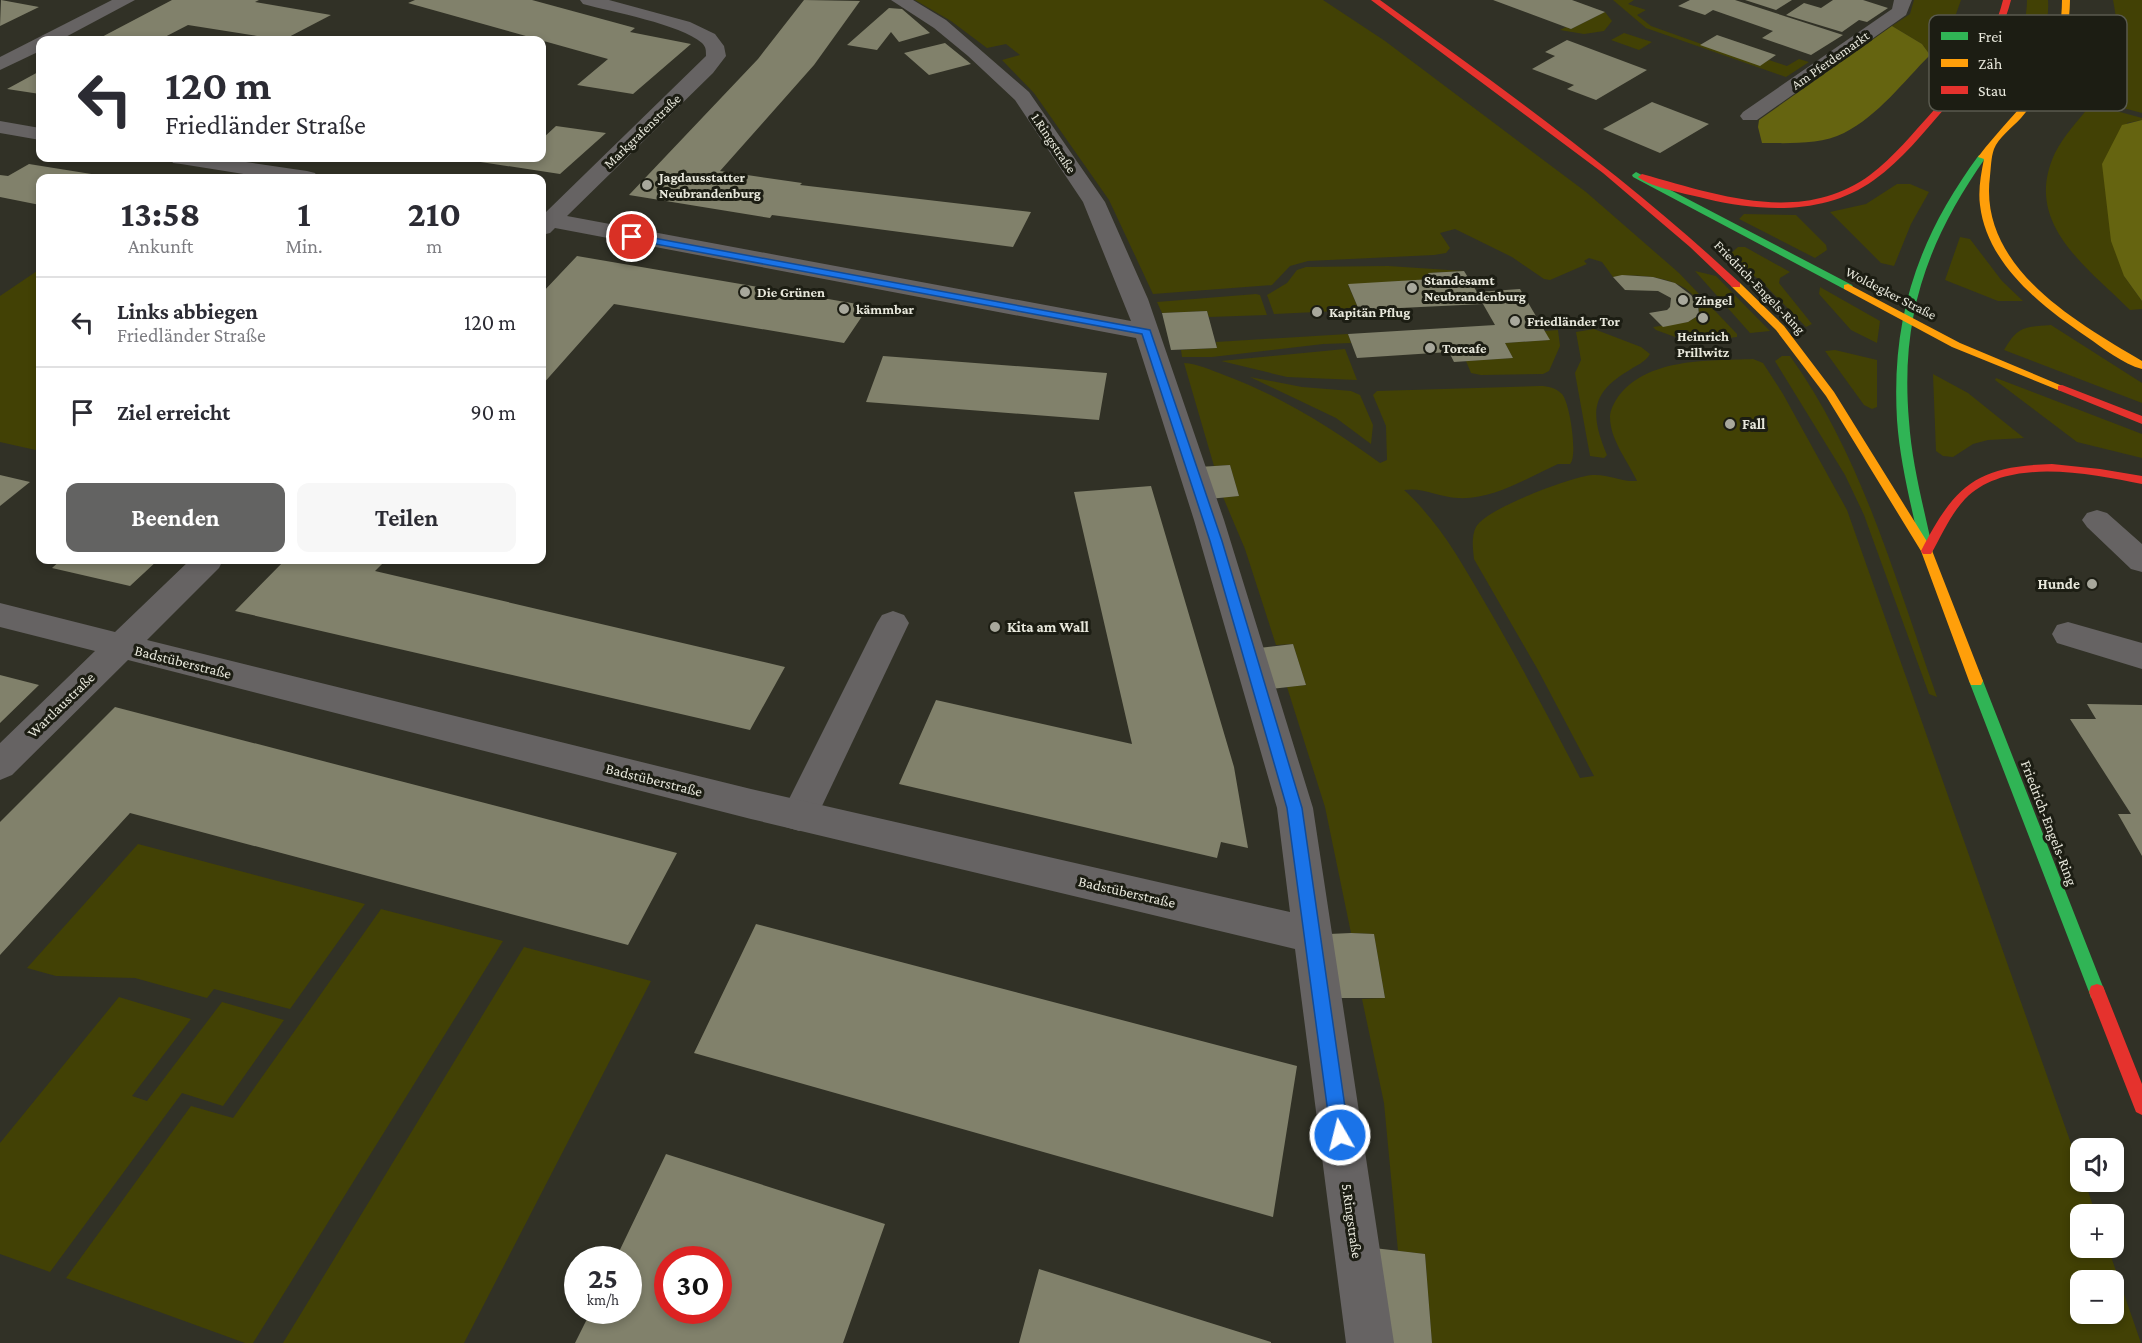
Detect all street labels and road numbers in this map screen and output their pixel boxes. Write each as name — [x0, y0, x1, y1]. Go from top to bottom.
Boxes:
street label: Am Pferdemarkt — [1788, 27, 1872, 93]
street label: Markgrafenstraße — [600, 90, 684, 172]
street label: 1.Ringstraße — [1028, 110, 1080, 176]
street label: Friedrich-Engels-Ring — [1711, 237, 1809, 337]
street label: Woldegker Straße — [1843, 263, 1939, 323]
street label: Badstüberstraße — [133, 642, 233, 682]
street label: Wartlaustraße — [24, 669, 98, 741]
street label: Friedrich-Engels-Ring — [2017, 758, 2080, 888]
street label: Badstüberstraße — [604, 760, 704, 800]
street label: Badstüberstraße — [1077, 873, 1178, 911]
street label: 5.Ringstraße — [1338, 1182, 1365, 1260]

